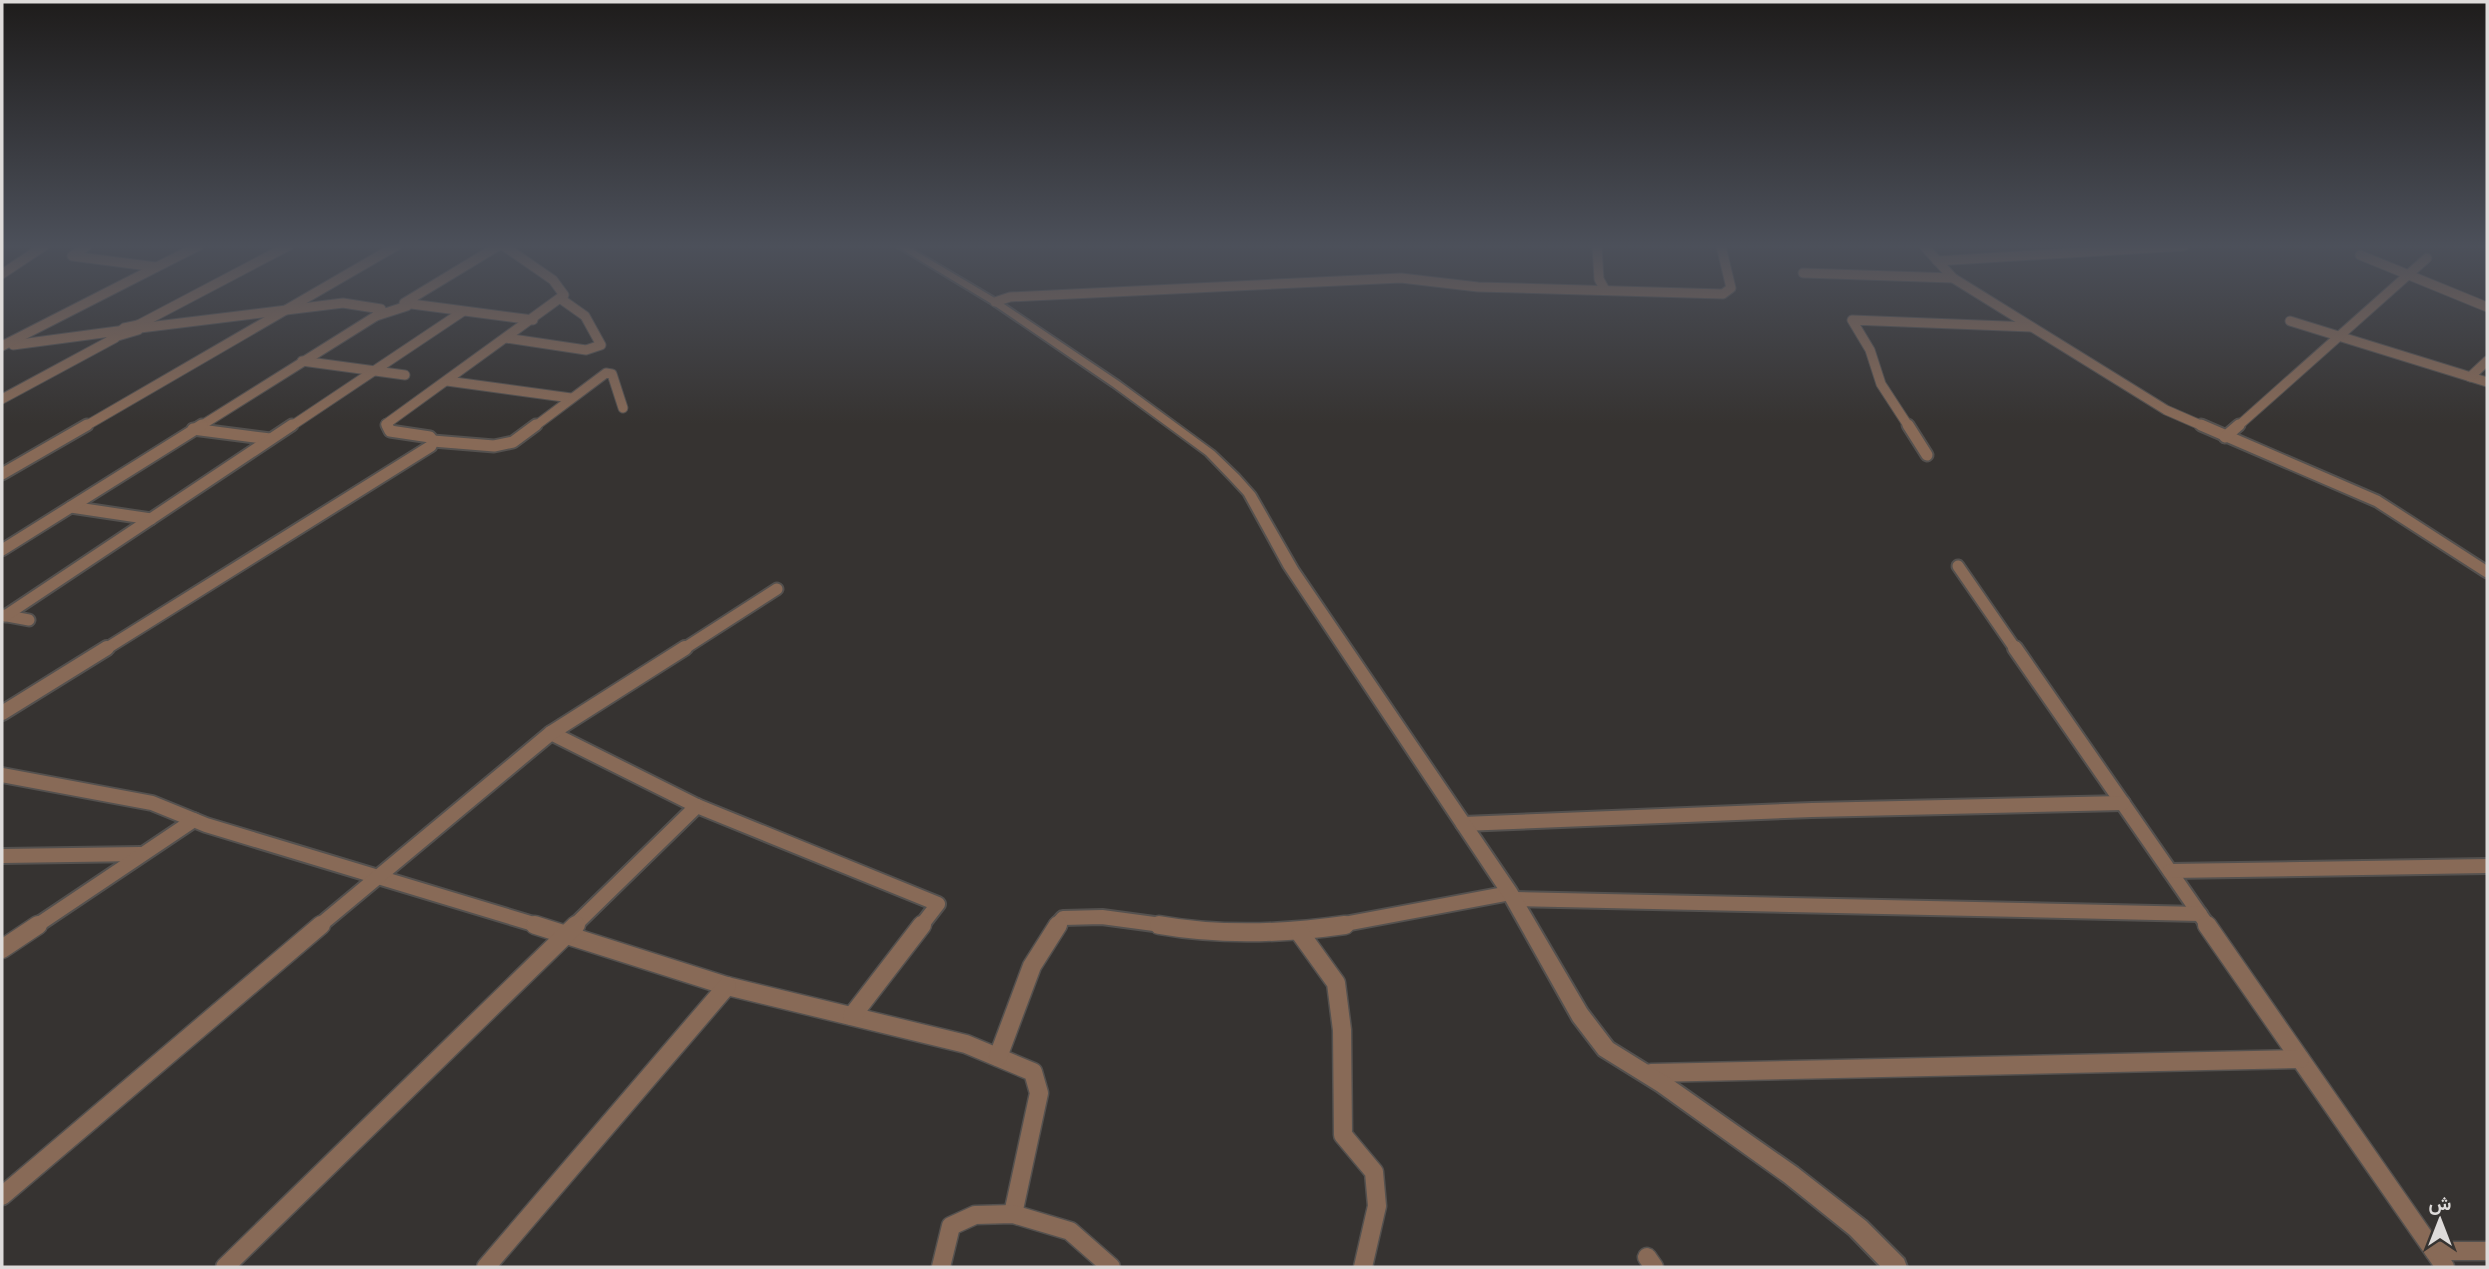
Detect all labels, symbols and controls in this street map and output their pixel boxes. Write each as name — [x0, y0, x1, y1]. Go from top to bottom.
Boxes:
north arrow — [2405, 1185, 2475, 1255]
text: ش — [2429, 1192, 2452, 1215]

